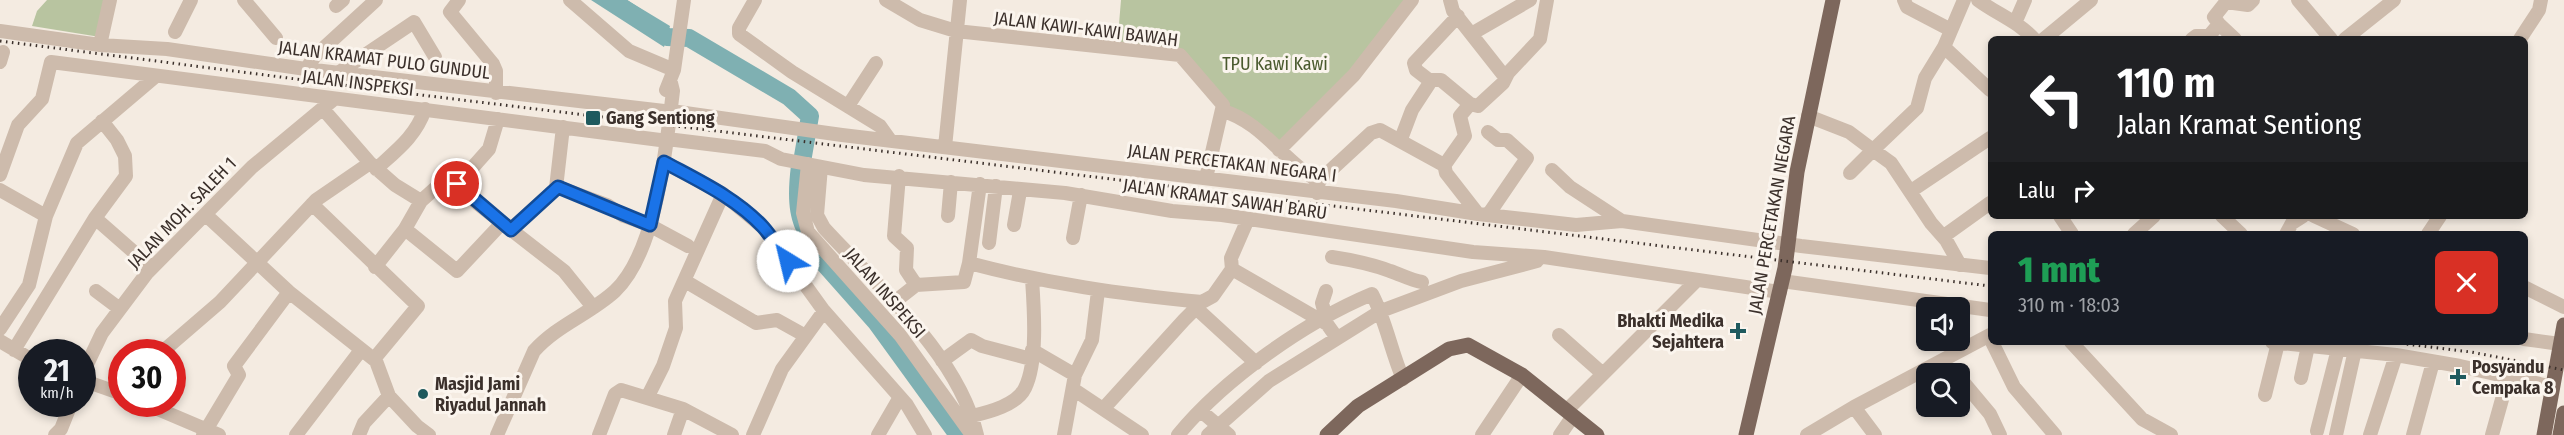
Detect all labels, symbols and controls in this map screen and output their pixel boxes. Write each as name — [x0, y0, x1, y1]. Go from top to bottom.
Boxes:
street label: JALAN KAWI-KAWI BAWAH — [993, 7, 1179, 51]
street label: JALAN KRAMAT PULO GUNDUL — [277, 36, 491, 84]
park label: TPU Kawi Kawi — [1222, 53, 1328, 75]
text: 110 m — [2117, 58, 2216, 108]
icon: left — [2018, 60, 2096, 138]
street label: JALAN INSPEKSI — [301, 65, 415, 101]
place label: Gang Sentiong — [606, 107, 715, 129]
marker: Gang Sentiong — [584, 109, 602, 127]
text: Jalan Kramat Sentiong — [2117, 109, 2361, 141]
street label: JALAN PERCETAKAN NEGARA — [1744, 113, 1800, 316]
street label: JALAN PERCETAKAN NEGARA I — [1126, 139, 1338, 187]
street label: JALAN MOH. SALEH 1 — [123, 153, 241, 273]
pin — [431, 158, 482, 209]
icon: arrive — [440, 167, 473, 200]
street label: JALAN KRAMAT SAWAH BARU — [1122, 174, 1328, 224]
icon: right — [2067, 174, 2100, 207]
text: Lalu — [2018, 177, 2055, 204]
position arrow — [756, 229, 820, 293]
street label: JALAN INSPEKSI — [840, 243, 930, 343]
text: 1 mnt — [2018, 248, 2100, 292]
button: close — [2435, 251, 2498, 314]
text: 310 m · 18:03 — [2018, 293, 2120, 317]
map controls — [1916, 297, 1970, 417]
button: sound — [1916, 297, 1970, 351]
place label: Bhakti Medika Sejahtera — [1617, 310, 1724, 353]
marker: Bhakti Medika Sejahtera — [1729, 322, 1747, 340]
speed limit sign: 30 — [108, 339, 186, 417]
text: 21 — [44, 353, 70, 389]
place label: Posyandu Cempaka 8 — [2472, 356, 2554, 399]
button: search — [1916, 363, 1970, 417]
marker: Posyandu Cempaka 8 — [2449, 368, 2467, 386]
place label: Masjid Jami Riyadul Jannah — [435, 373, 546, 416]
text: km/h — [40, 384, 74, 402]
marker: Masjid Jami Riyadul Jannah — [416, 387, 430, 401]

